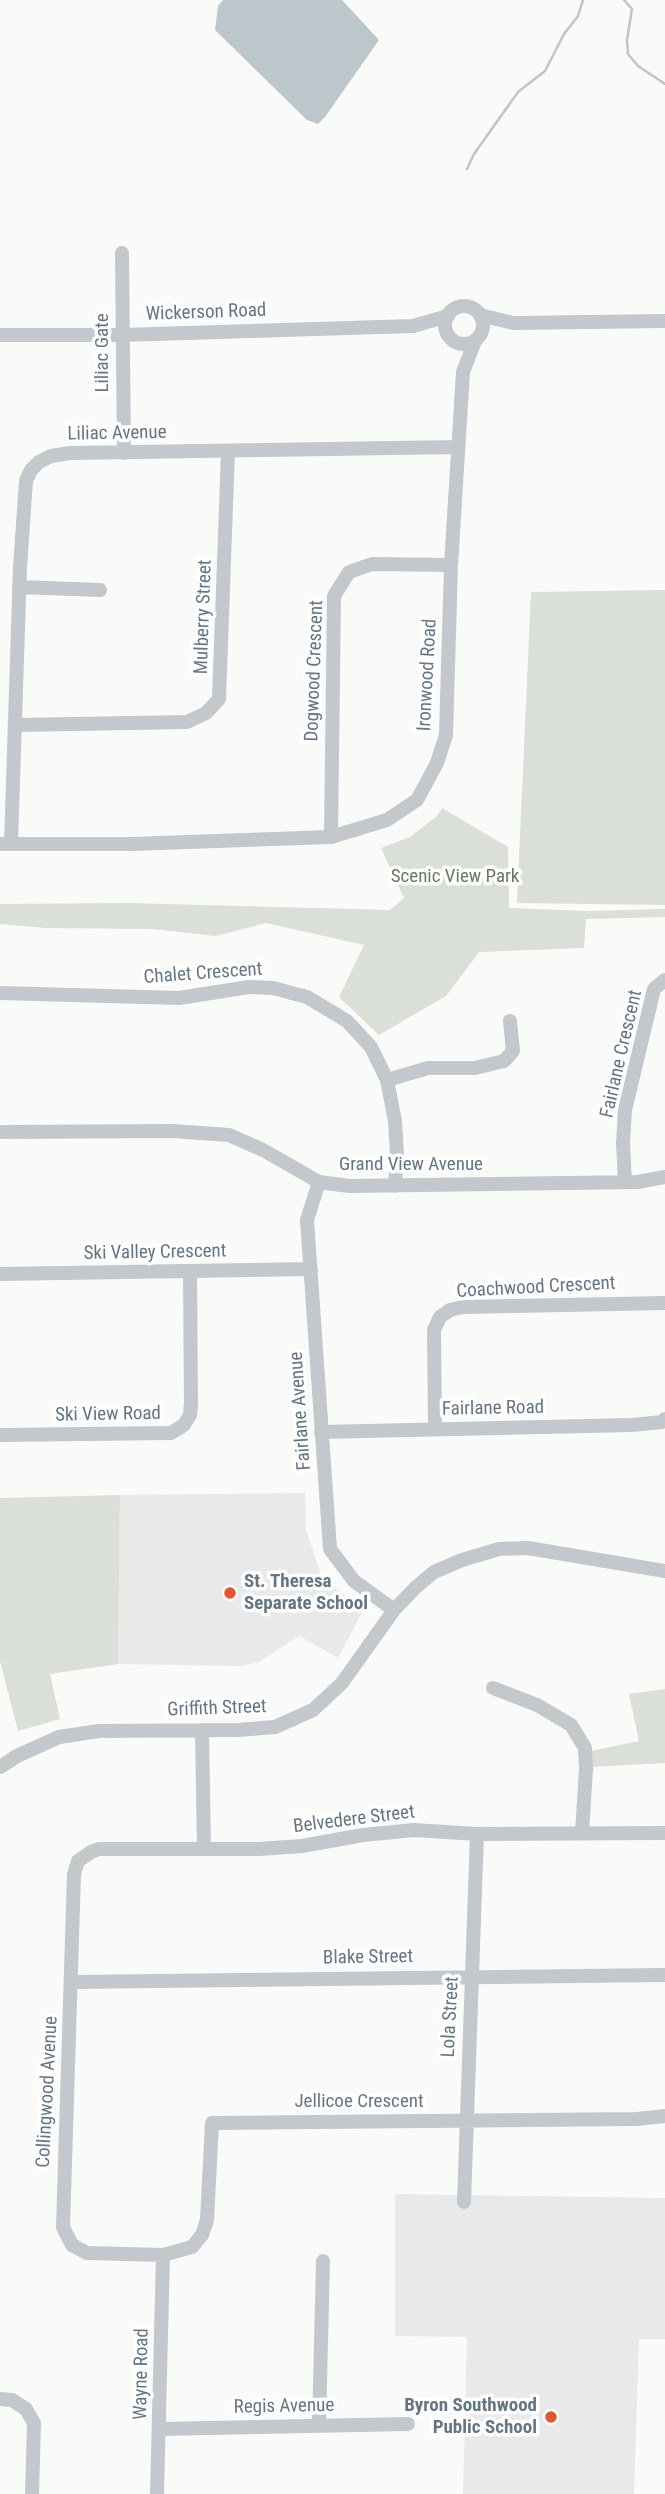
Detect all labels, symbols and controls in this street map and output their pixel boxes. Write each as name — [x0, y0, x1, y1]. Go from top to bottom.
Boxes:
street label: Wickerson Road — [145, 300, 267, 326]
street label: Liliac Gate — [92, 313, 114, 393]
street label: Liliac Avenue — [67, 422, 167, 446]
street label: Mulberry Street — [191, 559, 217, 675]
street label: Dogwood Crescent — [301, 600, 329, 742]
street label: Ironwood Road — [414, 618, 442, 732]
park label: Scenic View Park — [391, 866, 519, 888]
street label: Chalet Crescent — [143, 958, 263, 990]
street label: Fairlane Crescent — [596, 988, 648, 1120]
street label: Grand View Avenue — [339, 1154, 483, 1176]
street label: Ski Valley Crescent — [83, 1240, 227, 1266]
street label: Coachwood Crescent — [456, 1272, 616, 1304]
street label: Fairlane Avenue — [285, 1351, 317, 1471]
street label: Fairlane Road — [442, 1397, 544, 1421]
street label: Ski View Road — [55, 1403, 161, 1427]
place label: St. Theresa Separate School — [244, 1571, 368, 1615]
marker: St. Theresa Separate School — [222, 1585, 238, 1601]
street label: Griffith Street — [167, 1696, 267, 1722]
street label: Belvedere Street — [292, 1801, 416, 1839]
street label: Blake Street — [323, 1946, 413, 1970]
street label: Lola Street — [437, 1976, 465, 2058]
street label: Collingwood Avenue — [33, 2016, 63, 2168]
street label: Jellicoe Crescent — [294, 2091, 424, 2113]
street label: Wayne Road — [130, 2328, 154, 2420]
street label: Regis Avenue — [234, 2395, 334, 2419]
place label: Byron Southwood Public School — [404, 2395, 537, 2439]
marker: Byron Southwood Public School — [543, 2409, 559, 2425]

